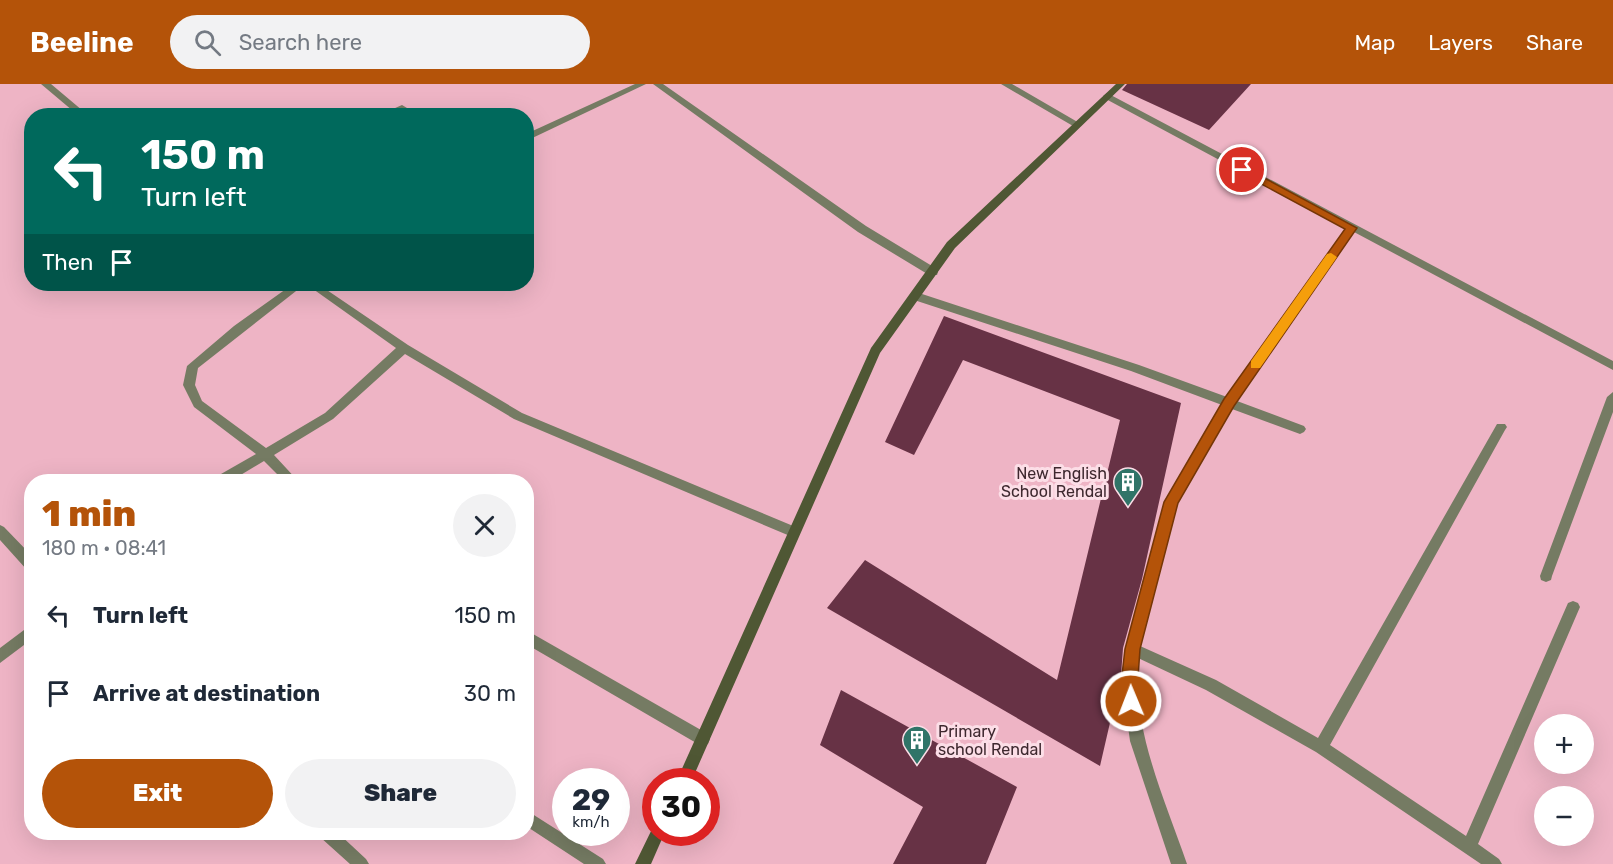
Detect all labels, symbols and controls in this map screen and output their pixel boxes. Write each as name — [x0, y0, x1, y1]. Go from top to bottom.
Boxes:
search box — [170, 15, 590, 69]
text: Beeline — [30, 26, 134, 59]
icon: search — [191, 26, 224, 59]
text: Search here — [239, 29, 362, 56]
text: Map — [1354, 30, 1395, 55]
text: Layers — [1428, 30, 1493, 55]
text: Share — [1526, 30, 1583, 55]
text: 150 m — [141, 130, 265, 180]
icon: left — [42, 132, 120, 210]
pin — [1216, 144, 1267, 195]
icon: arrive — [1225, 153, 1258, 186]
text: Turn left — [141, 181, 246, 213]
icon: arrive — [105, 246, 138, 279]
text: Then — [42, 249, 93, 276]
place label: New English School Rendal — [1001, 464, 1107, 501]
building icon: New English School Rendal — [1112, 466, 1144, 508]
text: 1 min — [42, 492, 136, 535]
button: close — [453, 494, 516, 557]
text: 180 m · 08:41 — [42, 536, 166, 560]
icon: left — [42, 599, 75, 632]
text: Turn left — [93, 602, 188, 629]
text: 150 m — [455, 602, 516, 629]
position arrow — [1099, 669, 1163, 733]
icon: arrive — [42, 677, 75, 710]
text: Arrive at destination — [93, 680, 320, 707]
text: 30 m — [464, 680, 516, 707]
map controls — [1534, 714, 1594, 846]
button: + — [1534, 714, 1594, 774]
place label: Primary school Rendal — [938, 722, 1042, 759]
building icon: Primary school Rendal — [901, 724, 933, 766]
button: Exit — [42, 759, 273, 828]
button: Share — [285, 759, 516, 828]
speed limit sign: 30 — [642, 768, 720, 846]
text: 29 — [572, 782, 610, 818]
button: − — [1534, 786, 1594, 846]
text: km/h — [572, 813, 610, 831]

